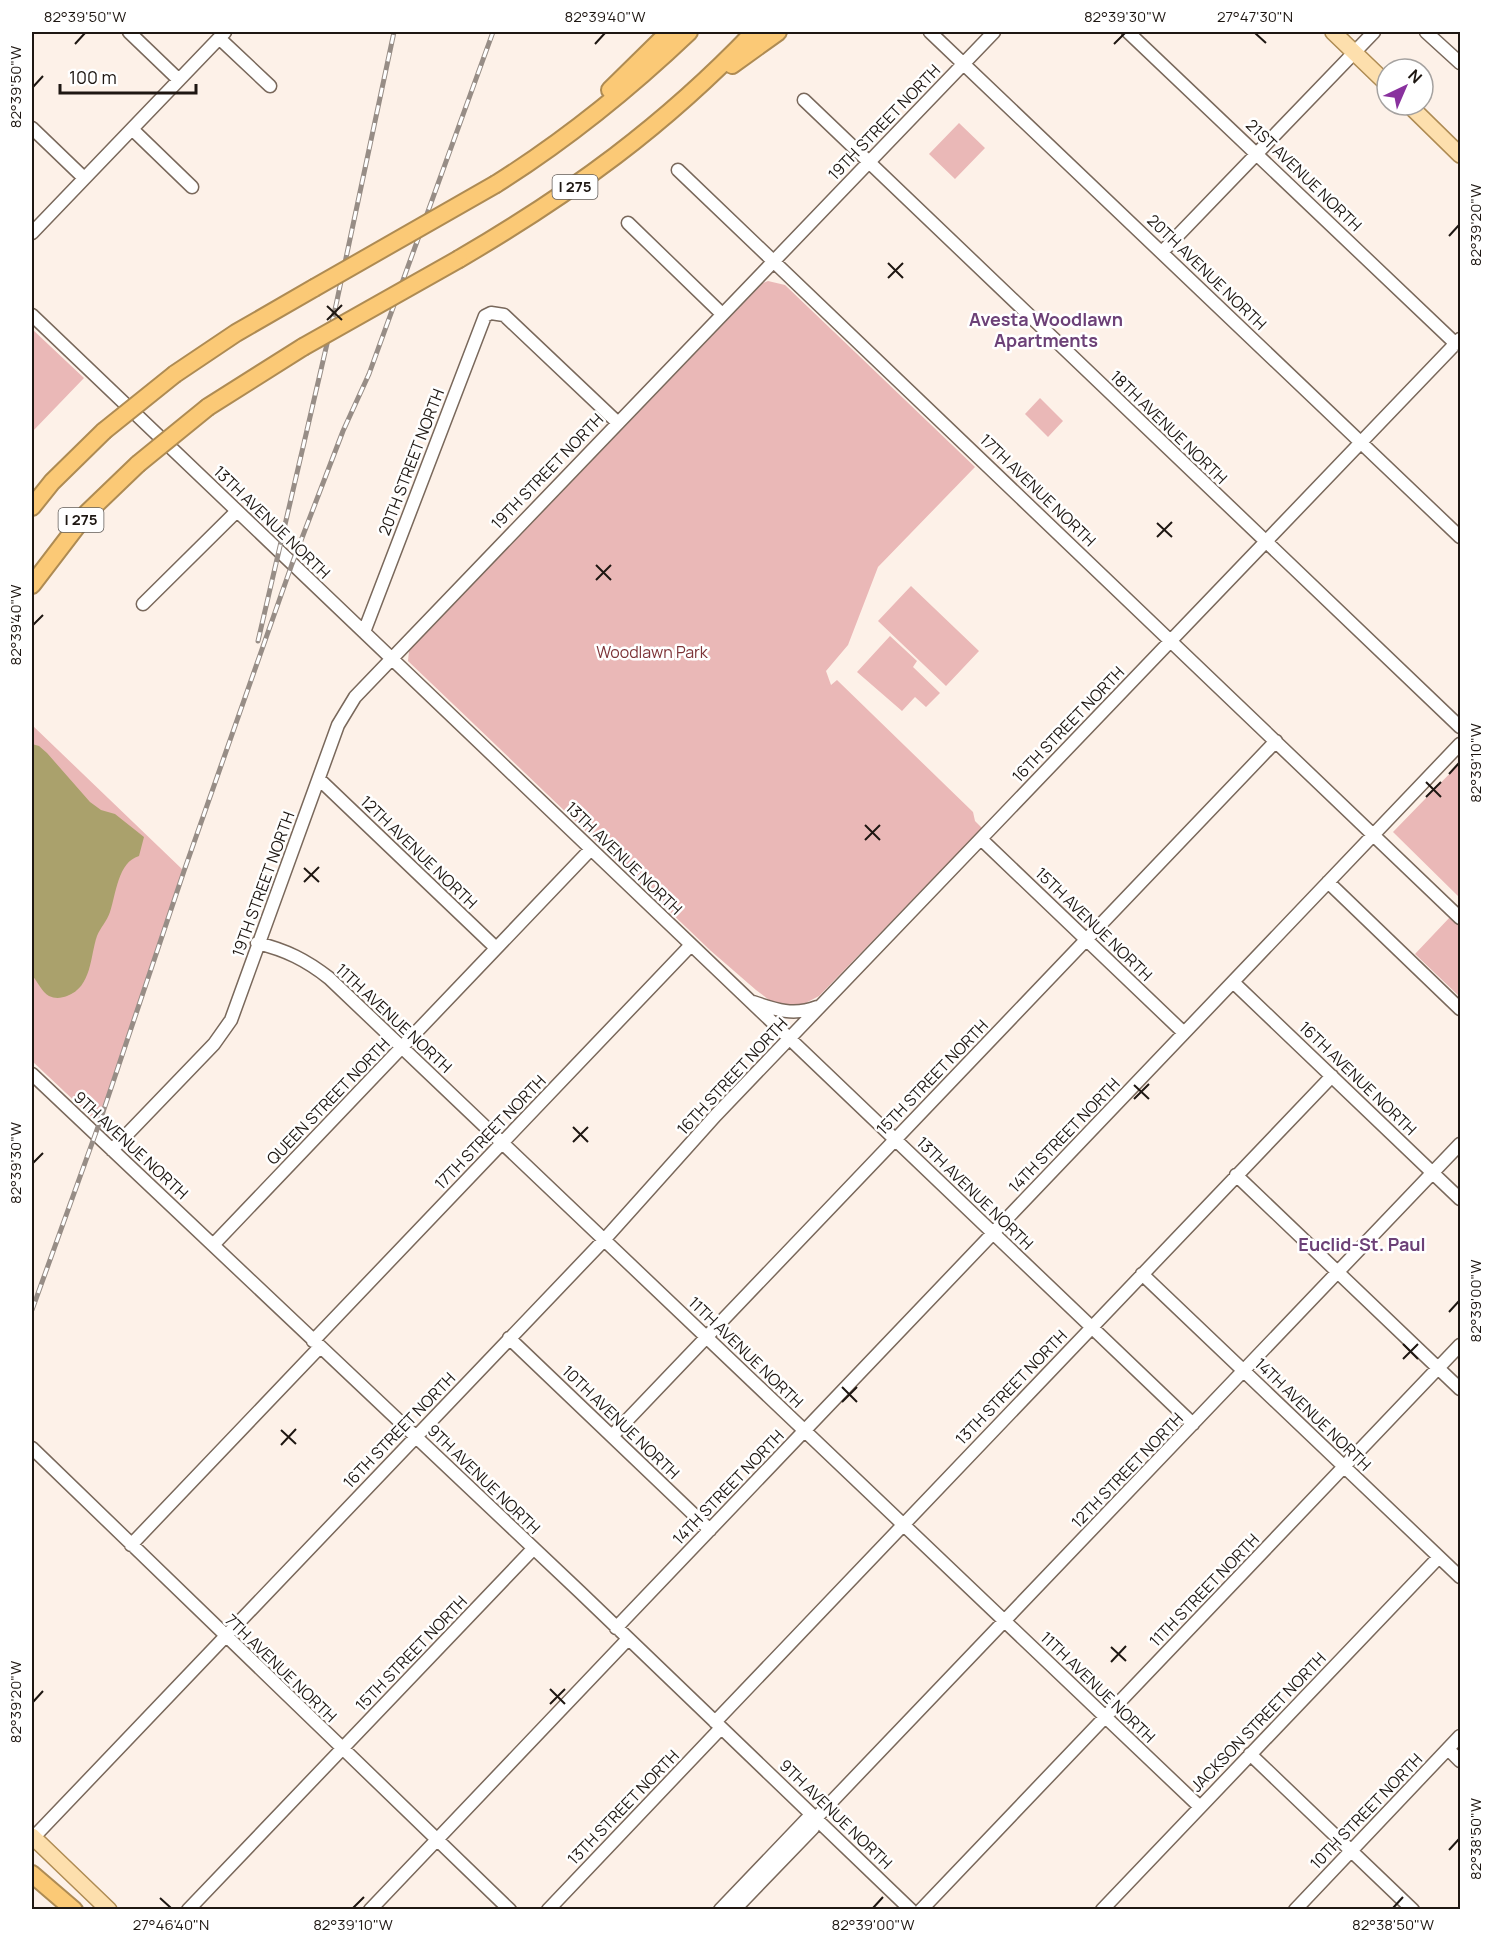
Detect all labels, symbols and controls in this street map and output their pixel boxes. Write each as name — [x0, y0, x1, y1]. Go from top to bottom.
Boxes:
text: 82°39'50"W — [44, 6, 126, 27]
text: 82°39'40"W — [565, 6, 645, 27]
text: 82°39'30"W — [1084, 6, 1166, 27]
text: 27°47'30"N — [1217, 6, 1293, 27]
text: 82°39'50"W — [5, 46, 26, 128]
scale bar — [60, 57, 196, 95]
north arrow — [1375, 57, 1435, 117]
street label: 19TH STREET NORTH — [823, 59, 945, 185]
text: N — [1404, 64, 1427, 88]
text: 100 m — [69, 65, 117, 89]
street label: 21ST AVENUE NORTH — [1241, 114, 1367, 236]
road number: I 275 — [552, 175, 598, 199]
text: 82°39'20"W — [1465, 184, 1486, 266]
street label: 20TH AVENUE NORTH — [1143, 209, 1271, 335]
district label: Avesta Woodlawn Apartments — [969, 307, 1123, 352]
street label: 18TH AVENUE NORTH — [1106, 365, 1232, 489]
street label: 20TH STREET NORTH — [373, 385, 449, 539]
street label: 19TH STREET NORTH — [486, 408, 608, 534]
street label: 17TH AVENUE NORTH — [975, 429, 1101, 551]
street label: 13TH AVENUE NORTH — [209, 461, 335, 583]
road number: I 275 — [58, 508, 104, 532]
text: 82°39'40"W — [5, 585, 26, 665]
park label: Woodlawn Park — [596, 641, 709, 663]
street label: 16TH STREET NORTH — [1007, 661, 1129, 787]
text: 82°39'10"W — [1465, 723, 1486, 803]
street label: 12TH AVENUE NORTH — [356, 790, 482, 914]
street label: 13TH AVENUE NORTH — [561, 797, 687, 919]
street label: 19TH STREET NORTH — [227, 808, 299, 960]
street label: 15TH AVENUE NORTH — [1031, 862, 1157, 986]
street label: 11TH AVENUE NORTH — [331, 958, 457, 1078]
street label: 16TH STREET NORTH — [672, 1013, 792, 1139]
street label: 15TH STREET NORTH — [871, 1015, 993, 1139]
street label: 16TH AVENUE NORTH — [1295, 1016, 1421, 1140]
street label: QUEEN STREET NORTH — [262, 1033, 394, 1169]
street label: 17TH STREET NORTH — [430, 1070, 550, 1194]
street label: 14TH STREET NORTH — [1003, 1073, 1125, 1197]
street label: 9TH AVENUE NORTH — [69, 1086, 193, 1204]
text: 82°39'30"W — [5, 1122, 26, 1204]
street label: 13TH AVENUE NORTH — [912, 1132, 1038, 1254]
district label: Euclid-St. Paul — [1298, 1232, 1426, 1256]
text: 82°39'00"W — [1465, 1259, 1486, 1343]
street label: 11TH AVENUE NORTH — [684, 1291, 808, 1413]
street label: 13TH STREET NORTH — [950, 1325, 1072, 1449]
street label: 14TH AVENUE NORTH — [1250, 1353, 1376, 1475]
street label: 10TH AVENUE NORTH — [558, 1360, 684, 1484]
street label: 16TH STREET NORTH — [338, 1367, 460, 1493]
street label: 12TH STREET NORTH — [1066, 1408, 1188, 1532]
street label: 9TH AVENUE NORTH — [423, 1419, 545, 1539]
street label: 14TH STREET NORTH — [667, 1425, 789, 1549]
street label: 11TH STREET NORTH — [1144, 1529, 1264, 1651]
street label: 15TH STREET NORTH — [350, 1591, 472, 1715]
street label: 7TH AVENUE NORTH — [220, 1609, 342, 1727]
street label: 11TH AVENUE NORTH — [1036, 1626, 1160, 1748]
street label: JACKSON STREET NORTH — [1185, 1647, 1331, 1797]
text: 82°39'20"W — [5, 1661, 26, 1743]
street label: 13TH STREET NORTH — [562, 1745, 684, 1869]
street label: 10TH STREET NORTH — [1305, 1748, 1427, 1874]
street label: 9TH AVENUE NORTH — [775, 1754, 897, 1874]
text: 82°38'50"W — [1465, 1798, 1486, 1880]
text: 27°46'40"N — [133, 1914, 209, 1935]
text: 82°39'10"W — [313, 1914, 393, 1935]
text: 82°39'00"W — [831, 1914, 915, 1935]
text: 82°38'50"W — [1352, 1914, 1434, 1935]

